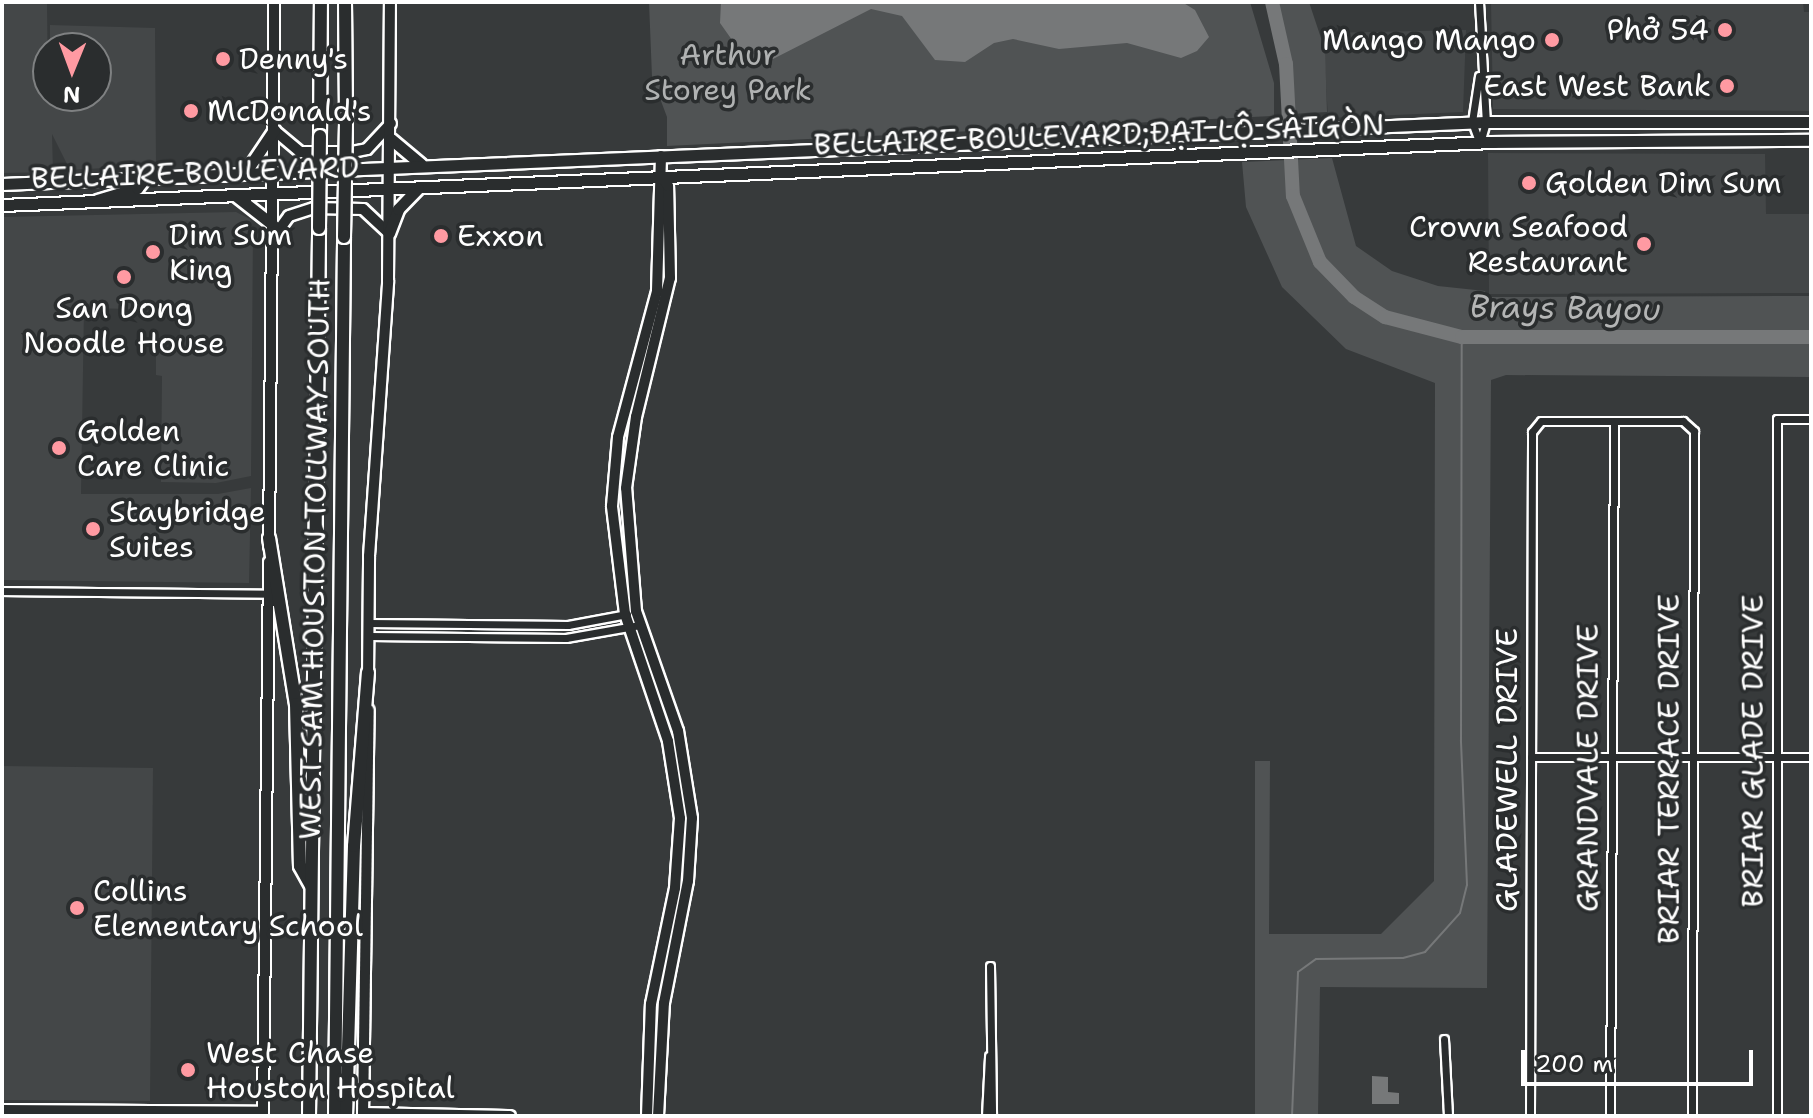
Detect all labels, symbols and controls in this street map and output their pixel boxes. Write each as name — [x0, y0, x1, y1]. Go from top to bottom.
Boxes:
place label: Phở 54 — [1606, 12, 1709, 48]
marker: Phở 54 — [1716, 21, 1734, 39]
place label: Mango Mango — [1322, 22, 1536, 58]
marker: Mango Mango — [1543, 31, 1561, 49]
north arrow — [32, 32, 112, 112]
park label: Arthur Storey Park — [644, 37, 812, 108]
place label: Denny's — [239, 41, 348, 77]
marker: Denny's — [214, 50, 232, 68]
place label: East West Bank — [1483, 68, 1711, 104]
marker: East West Bank — [1718, 77, 1736, 95]
text: N — [63, 80, 81, 109]
place label: McDonald's — [207, 93, 372, 129]
marker: McDonald's — [182, 102, 200, 120]
street label: BELLAIRE BOULEVARD;ĐẠI LỘ SÀIGÒN — [813, 107, 1385, 163]
street label: BELLAIRE BOULEVARD — [30, 149, 360, 197]
place label: Golden Dim Sum — [1545, 165, 1782, 201]
marker: Golden Dim Sum — [1520, 174, 1538, 192]
place label: Crown Seafood Restaurant — [1409, 209, 1628, 280]
place label: Dim Sum King — [169, 217, 292, 288]
place label: Exxon — [457, 218, 544, 254]
marker: Exxon — [432, 227, 450, 245]
marker: Crown Seafood Restaurant — [1635, 235, 1653, 253]
marker: Dim Sum King — [144, 243, 162, 261]
marker: San Dong Noodle House — [115, 268, 133, 286]
street label: WEST SAM HOUSTON TOLLWAY SOUTH — [292, 278, 338, 840]
water label: Brays Bayou — [1469, 287, 1661, 329]
place label: San Dong Noodle House — [23, 290, 225, 360]
place label: Golden Care Clinic — [77, 413, 229, 484]
marker: Golden Care Clinic — [48, 437, 70, 459]
place label: Staybridge Suites — [109, 494, 266, 564]
marker: Staybridge Suites — [84, 520, 102, 538]
street label: BRIAR TERRACE DRIVE — [1651, 594, 1687, 944]
street label: BRIAR GLADE DRIVE — [1735, 594, 1771, 908]
street label: GRANDVALE DRIVE — [1570, 624, 1606, 912]
street label: GLADEWELL DRIVE — [1489, 628, 1525, 912]
place label: Collins Elementary School — [93, 873, 363, 944]
marker: Collins Elementary School — [68, 899, 86, 917]
scale bar — [1525, 1034, 1757, 1084]
place label: West Chase Houston Hospital — [206, 1035, 455, 1106]
text: 200 m — [1535, 1048, 1613, 1080]
marker: West Chase Houston Hospital — [177, 1059, 199, 1081]

